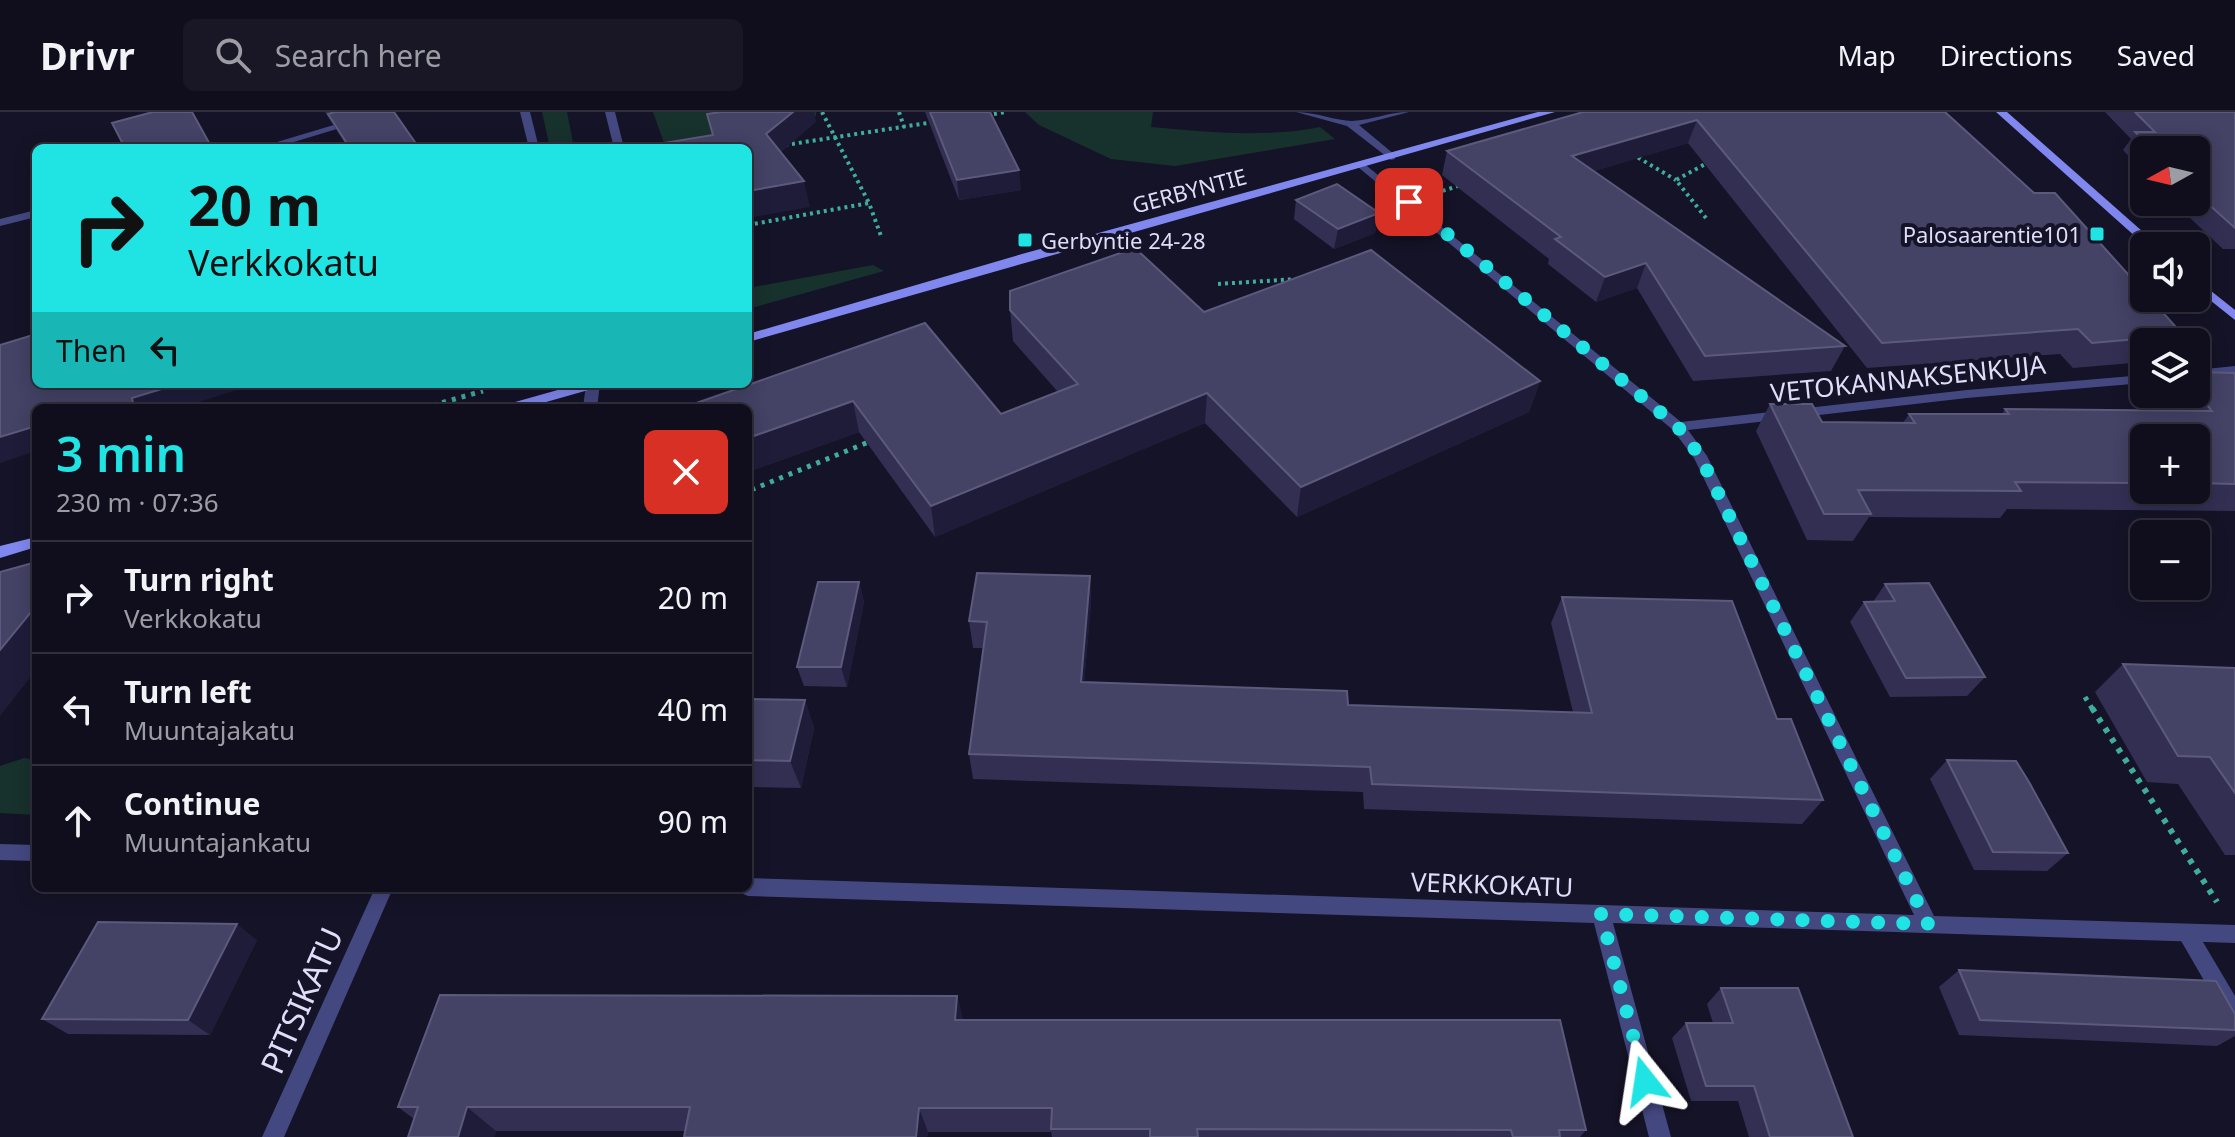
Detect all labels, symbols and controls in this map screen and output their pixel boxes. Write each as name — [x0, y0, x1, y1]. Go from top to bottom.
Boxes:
search box — [183, 19, 743, 91]
text: Drivr — [40, 29, 135, 81]
icon: search — [211, 33, 255, 77]
text: Search here — [275, 35, 442, 76]
text: Map — [1837, 36, 1896, 74]
text: Directions — [1940, 36, 2073, 74]
text: Saved — [2117, 36, 2195, 74]
north arrow — [2130, 136, 2210, 216]
map controls — [2130, 136, 2210, 600]
street label: GERBYNTIE — [1128, 160, 1250, 220]
text: 20 m — [188, 166, 321, 242]
pin — [1375, 168, 1443, 236]
icon: right — [56, 176, 160, 280]
icon: arrive — [1387, 180, 1431, 224]
place label: Palosaarentie101 — [1903, 219, 2081, 249]
place label: Gerbyntie 24-28 — [1041, 225, 1206, 255]
marker: Palosaarentie101 — [2088, 225, 2106, 243]
marker: Gerbyntie 24-28 — [1016, 231, 1034, 249]
button: sound — [2130, 232, 2210, 312]
text: Verkkokatu — [188, 238, 379, 287]
icon: left — [143, 328, 187, 372]
button: layers — [2130, 328, 2210, 408]
text: Then — [56, 330, 127, 371]
street label: VETOKANNAKSENKUJA — [1769, 346, 2048, 410]
text: 3 min — [56, 421, 186, 486]
button: + — [2130, 424, 2210, 504]
button: close — [644, 430, 728, 514]
text: 230 m · 07:36 — [56, 484, 219, 520]
button: − — [2130, 520, 2210, 600]
text: Turn right — [124, 559, 274, 600]
icon: right — [56, 575, 100, 619]
text: 20 m — [658, 577, 728, 618]
text: Verkkokatu — [124, 600, 262, 636]
text: Turn left — [124, 671, 252, 712]
icon: left — [56, 687, 100, 731]
text: 40 m — [658, 689, 728, 730]
text: Muuntajakatu — [124, 712, 295, 748]
text: Continue — [124, 783, 260, 824]
icon: ahead — [56, 799, 100, 843]
text: 90 m — [658, 801, 728, 842]
text: Muuntajankatu — [124, 824, 311, 860]
street label: VERKKOKATU — [1410, 863, 1574, 905]
street label: PITSIKATU — [250, 920, 352, 1080]
position arrow — [1603, 1039, 1687, 1123]

